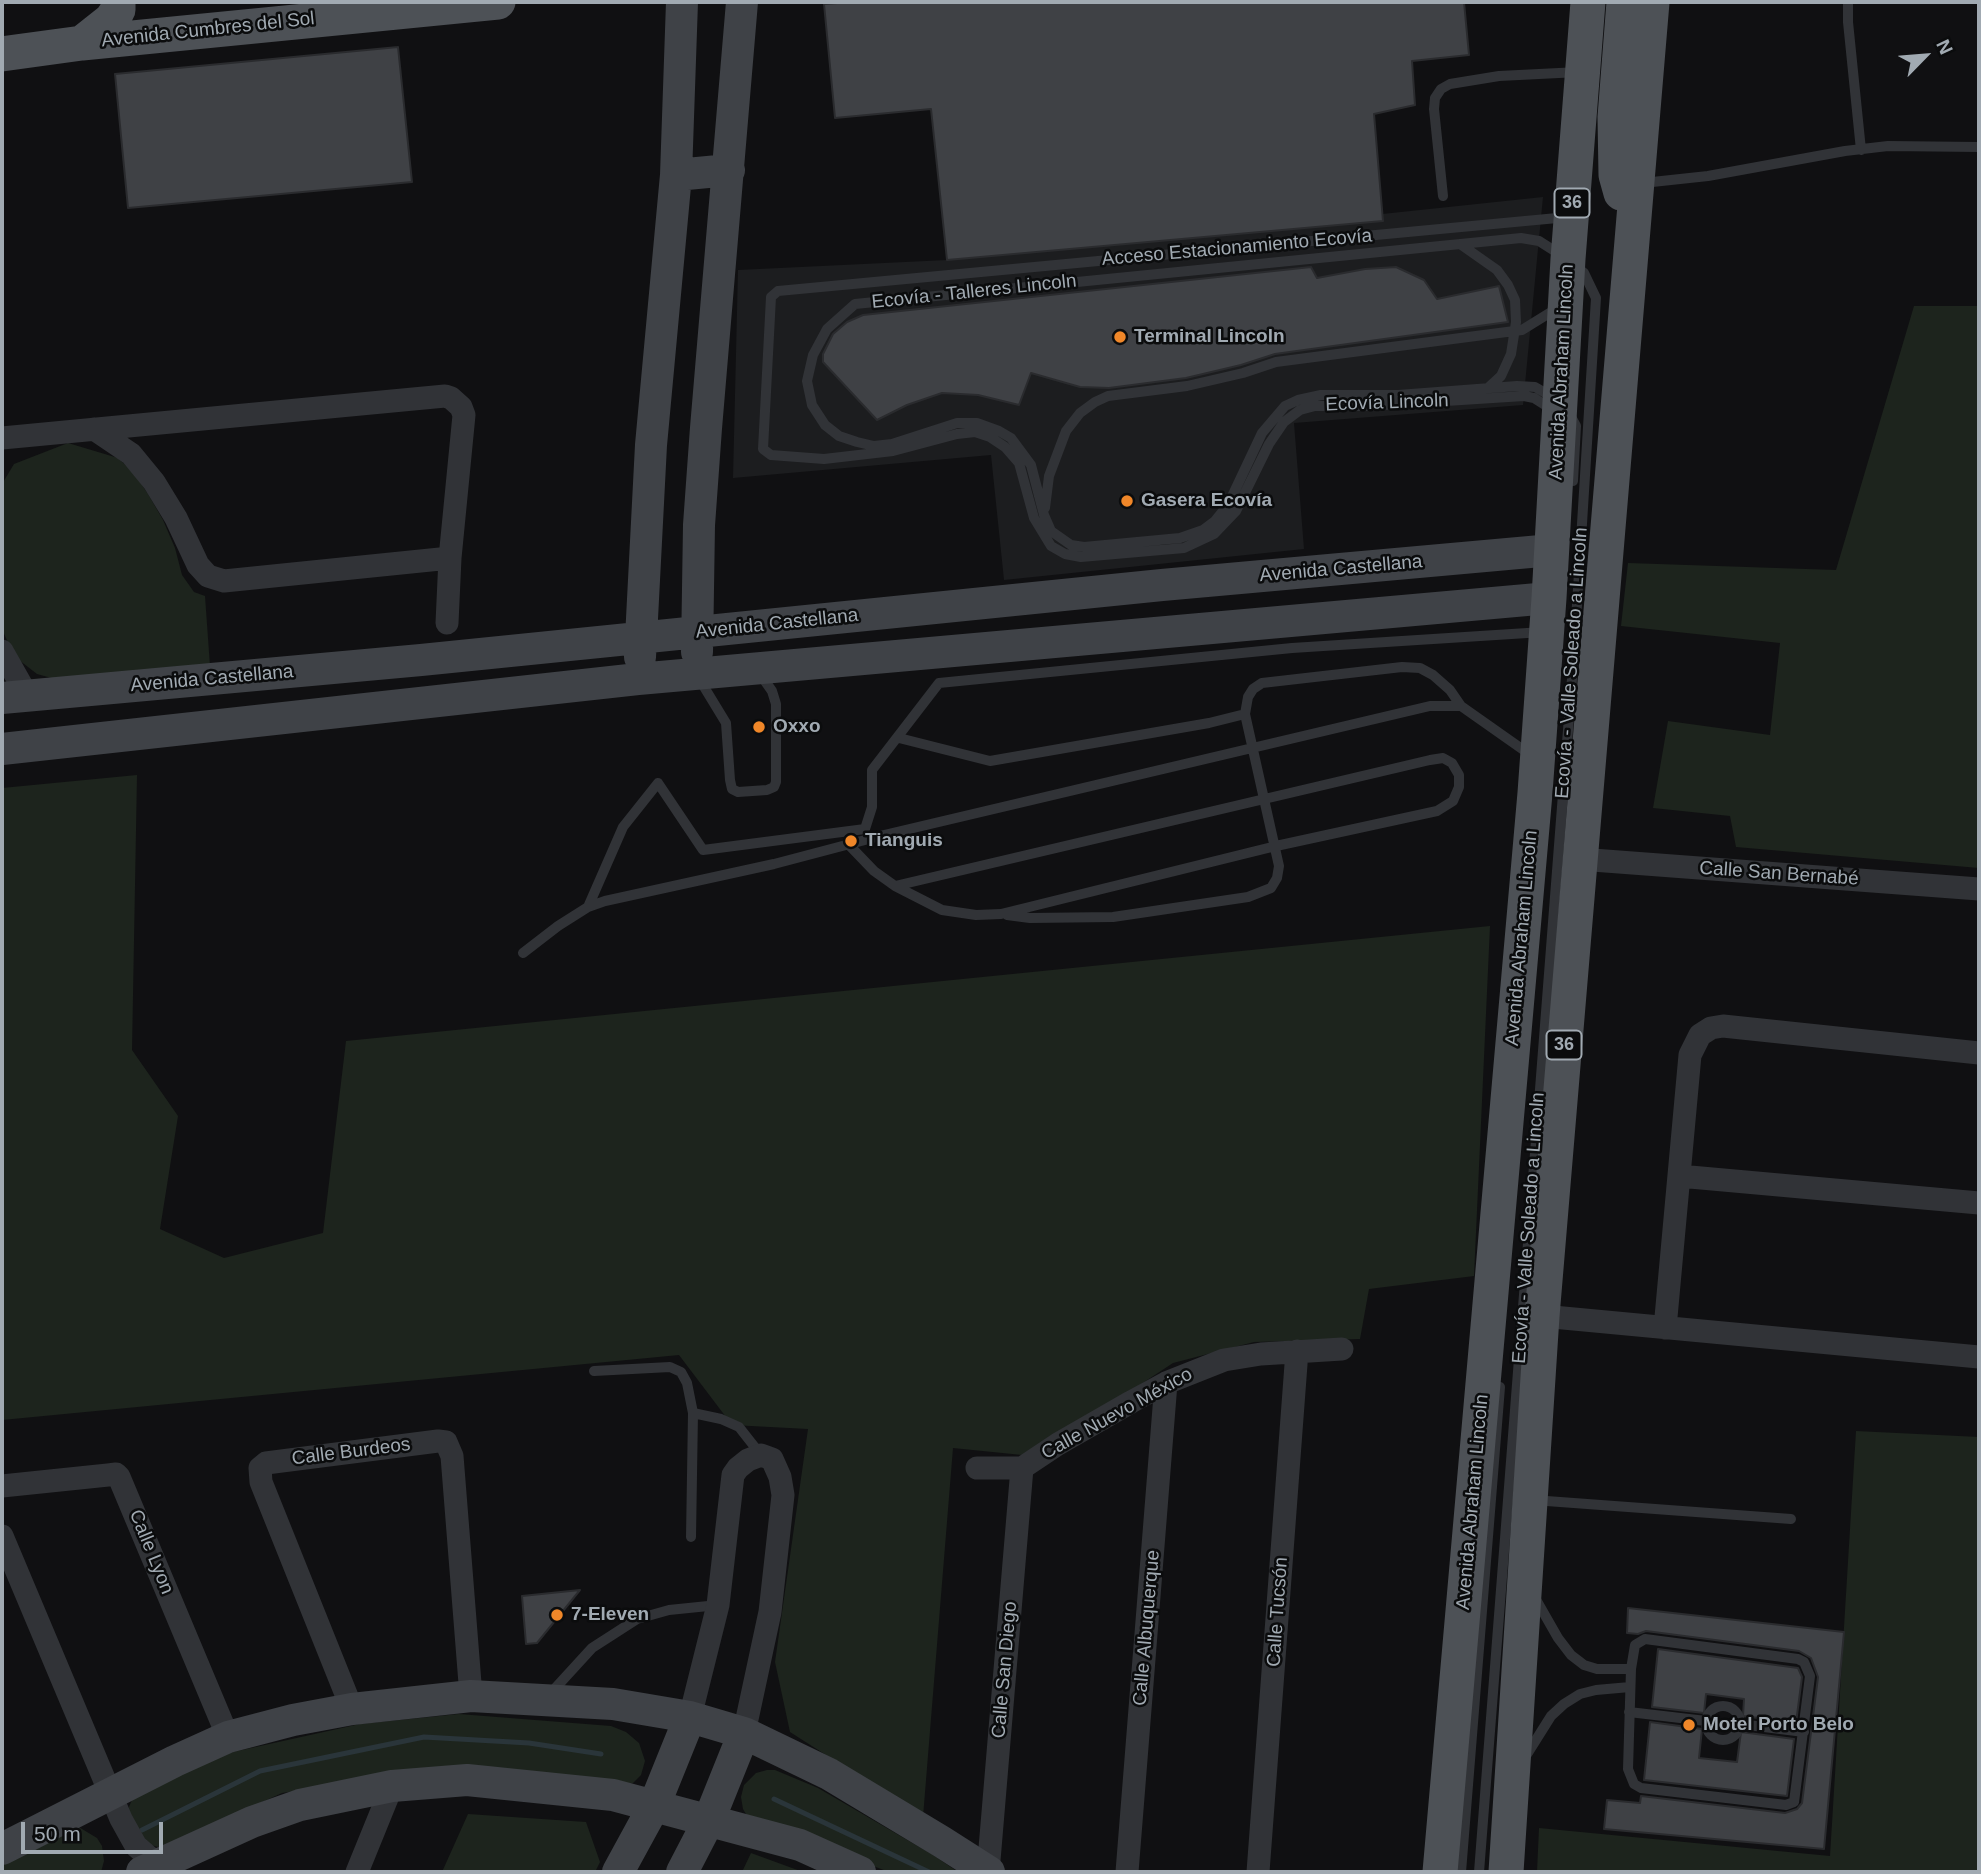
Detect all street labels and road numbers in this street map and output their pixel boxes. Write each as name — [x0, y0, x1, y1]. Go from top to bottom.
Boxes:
street label: Avenida Cumbres del Sol — [100, 7, 316, 53]
road number: 36 — [1554, 188, 1590, 218]
street label: Acceso Estacionamiento Ecovía — [1101, 225, 1373, 271]
street label: Avenida Abraham Lincoln — [1545, 263, 1579, 481]
street label: Ecovía - Talleres Lincoln — [870, 270, 1078, 314]
street label: Ecovía Lincoln — [1325, 389, 1449, 417]
street label: Ecovía - Valle Soleado a Lincoln — [1551, 526, 1593, 800]
street label: Avenida Castellana — [1259, 551, 1423, 587]
street label: Avenida Castellana — [695, 604, 859, 644]
street label: Avenida Castellana — [130, 661, 294, 697]
street label: Avenida Abraham Lincoln — [1501, 829, 1543, 1047]
street label: Calle San Bernabé — [1699, 857, 1859, 891]
road number: 36 — [1546, 1030, 1582, 1060]
street label: Ecovía - Valle Soleado a Lincoln — [1508, 1091, 1550, 1365]
street label: Calle Nuevo México — [1038, 1363, 1196, 1465]
street label: Avenida Abraham Lincoln — [1452, 1393, 1494, 1611]
street label: Calle Burdeos — [290, 1433, 412, 1471]
street label: Calle Lyon — [124, 1506, 178, 1598]
street label: Calle Albuquerque — [1129, 1549, 1165, 1707]
street label: Calle Tucsón — [1263, 1556, 1293, 1668]
street label: Calle San Diego — [988, 1601, 1022, 1739]

